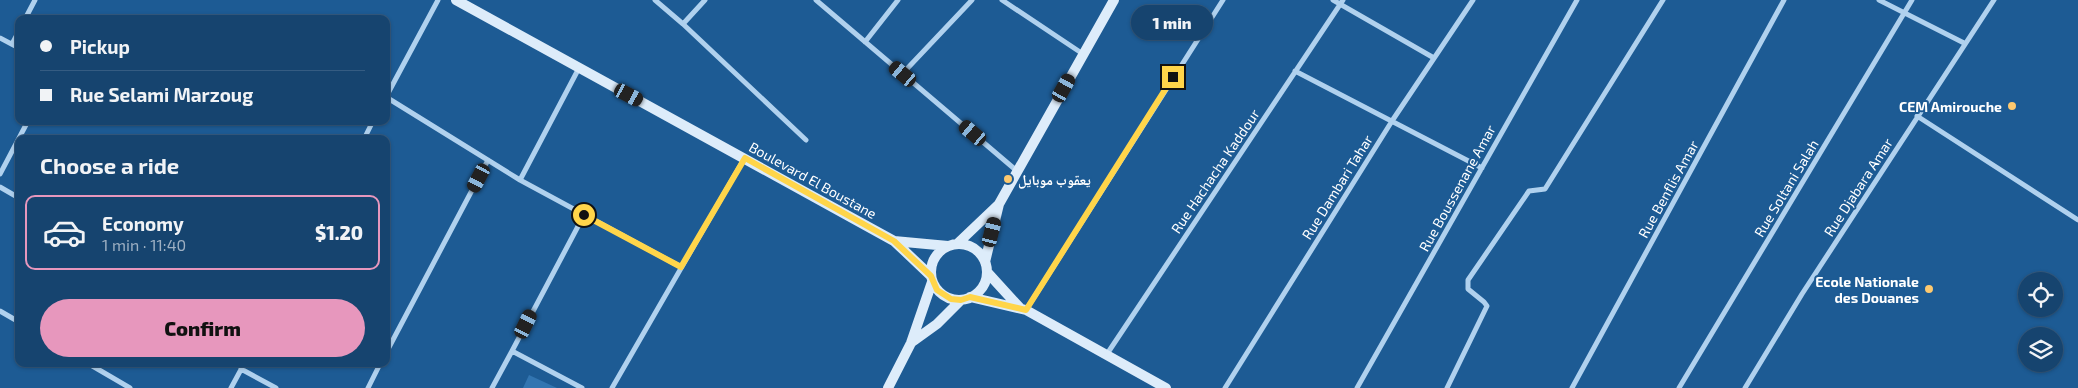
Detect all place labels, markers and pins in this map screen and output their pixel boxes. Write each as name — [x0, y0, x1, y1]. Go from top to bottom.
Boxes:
place label: CEM Amirouche — [1899, 98, 2002, 115]
marker: CEM Amirouche — [2006, 100, 2018, 112]
place label: يعقوب موبايل — [1018, 171, 1091, 189]
marker: يعقوب موبايل — [1002, 173, 1014, 185]
place label: Ecole Nationale des Douanes — [1815, 273, 1919, 306]
marker: Ecole Nationale des Douanes — [1923, 283, 1935, 295]

